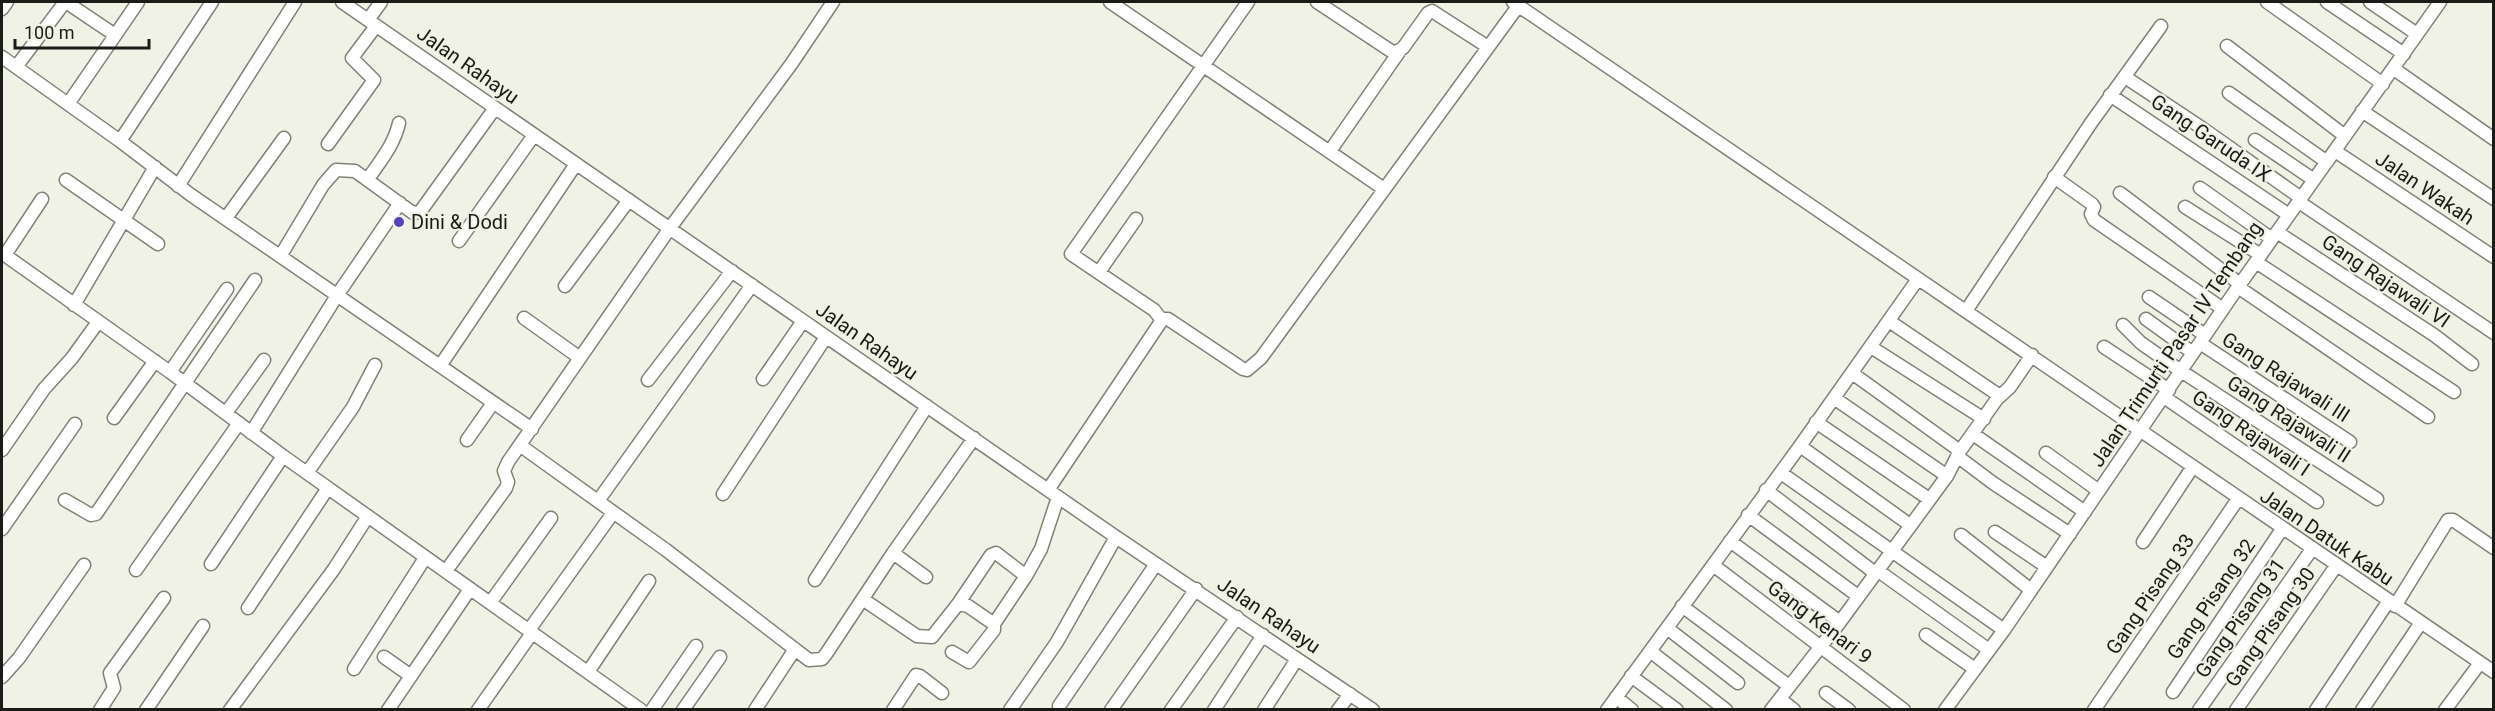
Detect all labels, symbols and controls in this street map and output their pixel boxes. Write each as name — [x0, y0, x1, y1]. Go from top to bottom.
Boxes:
scale bar — [15, 12, 148, 50]
street label: Jalan Rahayu — [412, 21, 524, 109]
text: 100 m — [24, 22, 75, 43]
street label: Gang Garuda IX — [2147, 89, 2276, 187]
street label: Jalan Wakah — [2371, 146, 2479, 230]
place label: Dini & Dodi — [411, 210, 508, 234]
marker: Dini & Dodi — [392, 215, 406, 229]
street label: Jalan Trimurti Pasar IV Tembang — [2085, 217, 2267, 471]
street label: Gang Rajawali VI — [2317, 229, 2455, 333]
street label: Jalan Rahayu — [811, 297, 923, 385]
street label: Gang Rajawali III — [2218, 327, 2354, 427]
street label: Gang Rajawali II — [2188, 385, 2314, 481]
street label: Gang Rajawali I — [2188, 385, 2314, 481]
street label: Jalan Datuk Kabu — [2256, 483, 2398, 591]
street label: Gang Pisang 33 — [2101, 529, 2199, 659]
street label: Gang Pisang 32 — [2162, 534, 2260, 664]
street label: Gang Pisang 31 — [2190, 554, 2290, 682]
street label: Gang Pisang 30 — [2220, 563, 2320, 691]
street label: Jalan Rahayu — [1213, 572, 1325, 658]
street label: Gang Kenari 9 — [1763, 575, 1877, 669]

